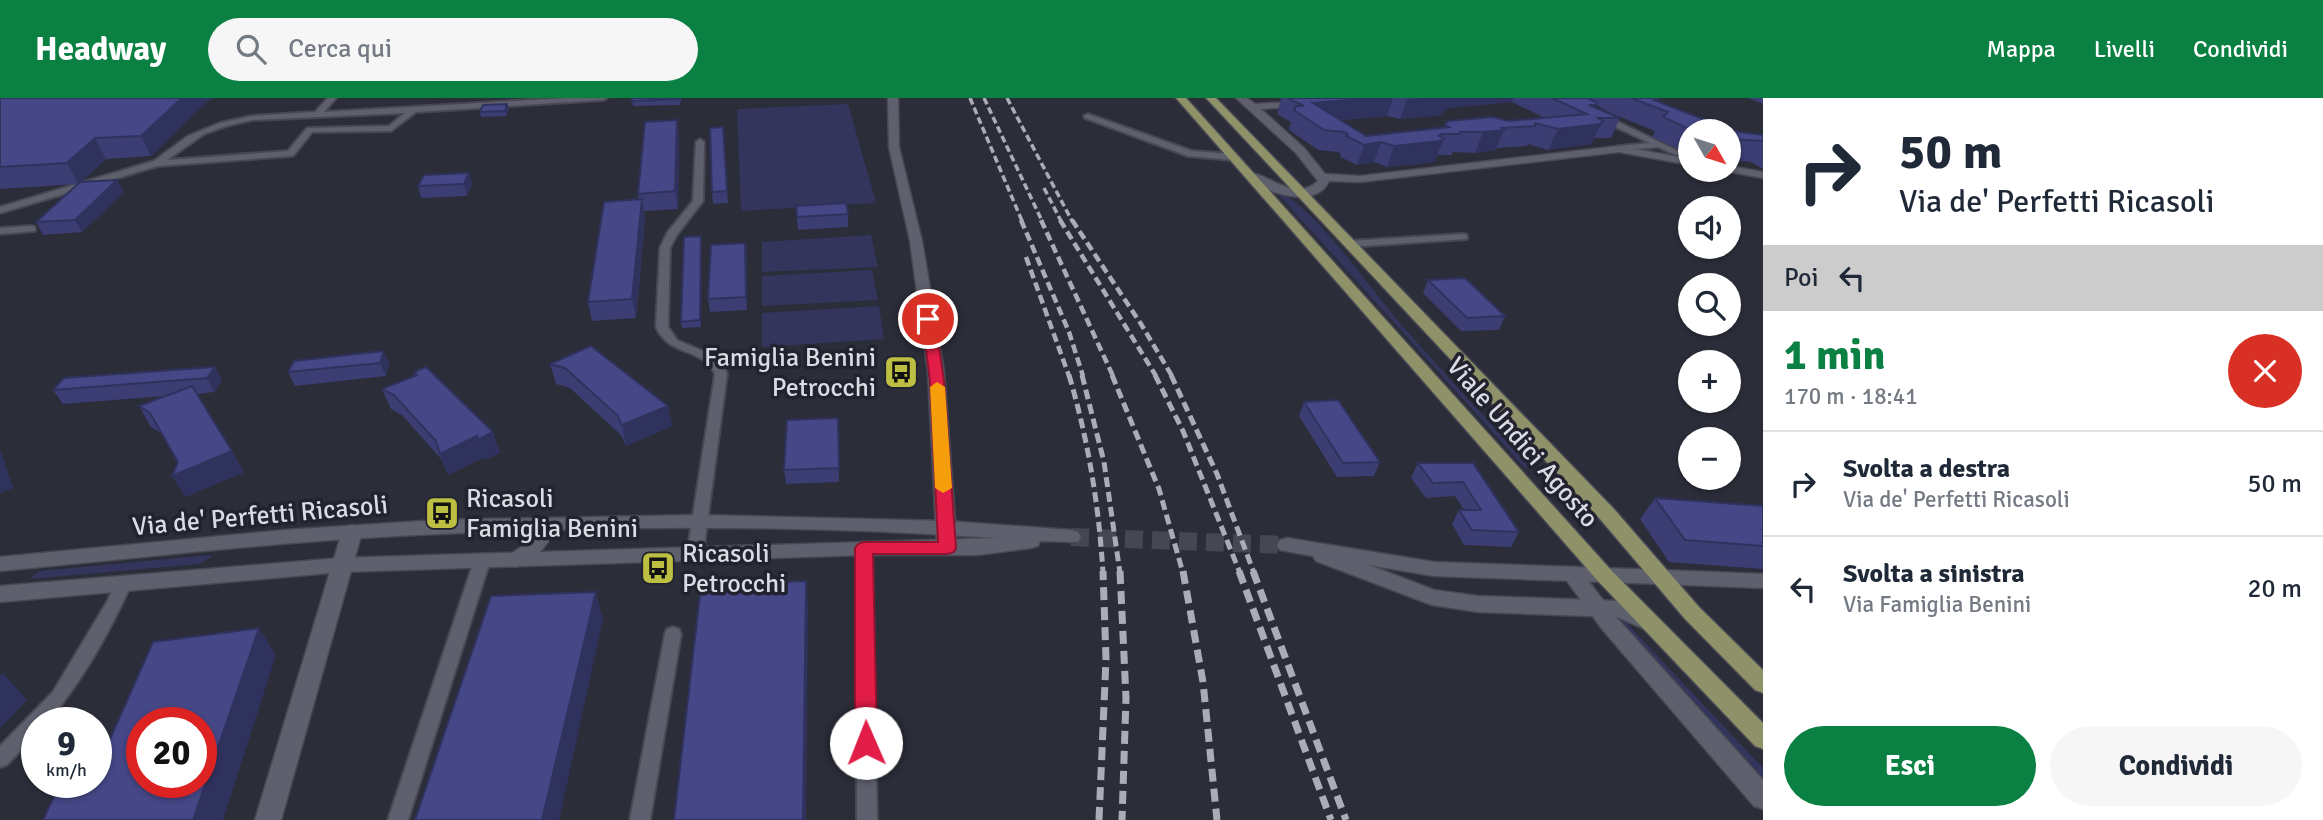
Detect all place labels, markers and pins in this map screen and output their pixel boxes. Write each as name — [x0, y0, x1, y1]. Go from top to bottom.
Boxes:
pin — [898, 289, 958, 349]
place label: Famiglia Benini Petrocchi — [704, 342, 876, 404]
bus stop icon: Famiglia Benini Petrocchi — [882, 353, 920, 391]
place label: Ricasoli Famiglia Benini — [466, 483, 638, 545]
bus stop icon: Ricasoli Famiglia Benini — [423, 494, 461, 532]
place label: Ricasoli Petrocchi — [682, 538, 786, 600]
bus stop icon: Ricasoli Petrocchi — [639, 549, 677, 587]

